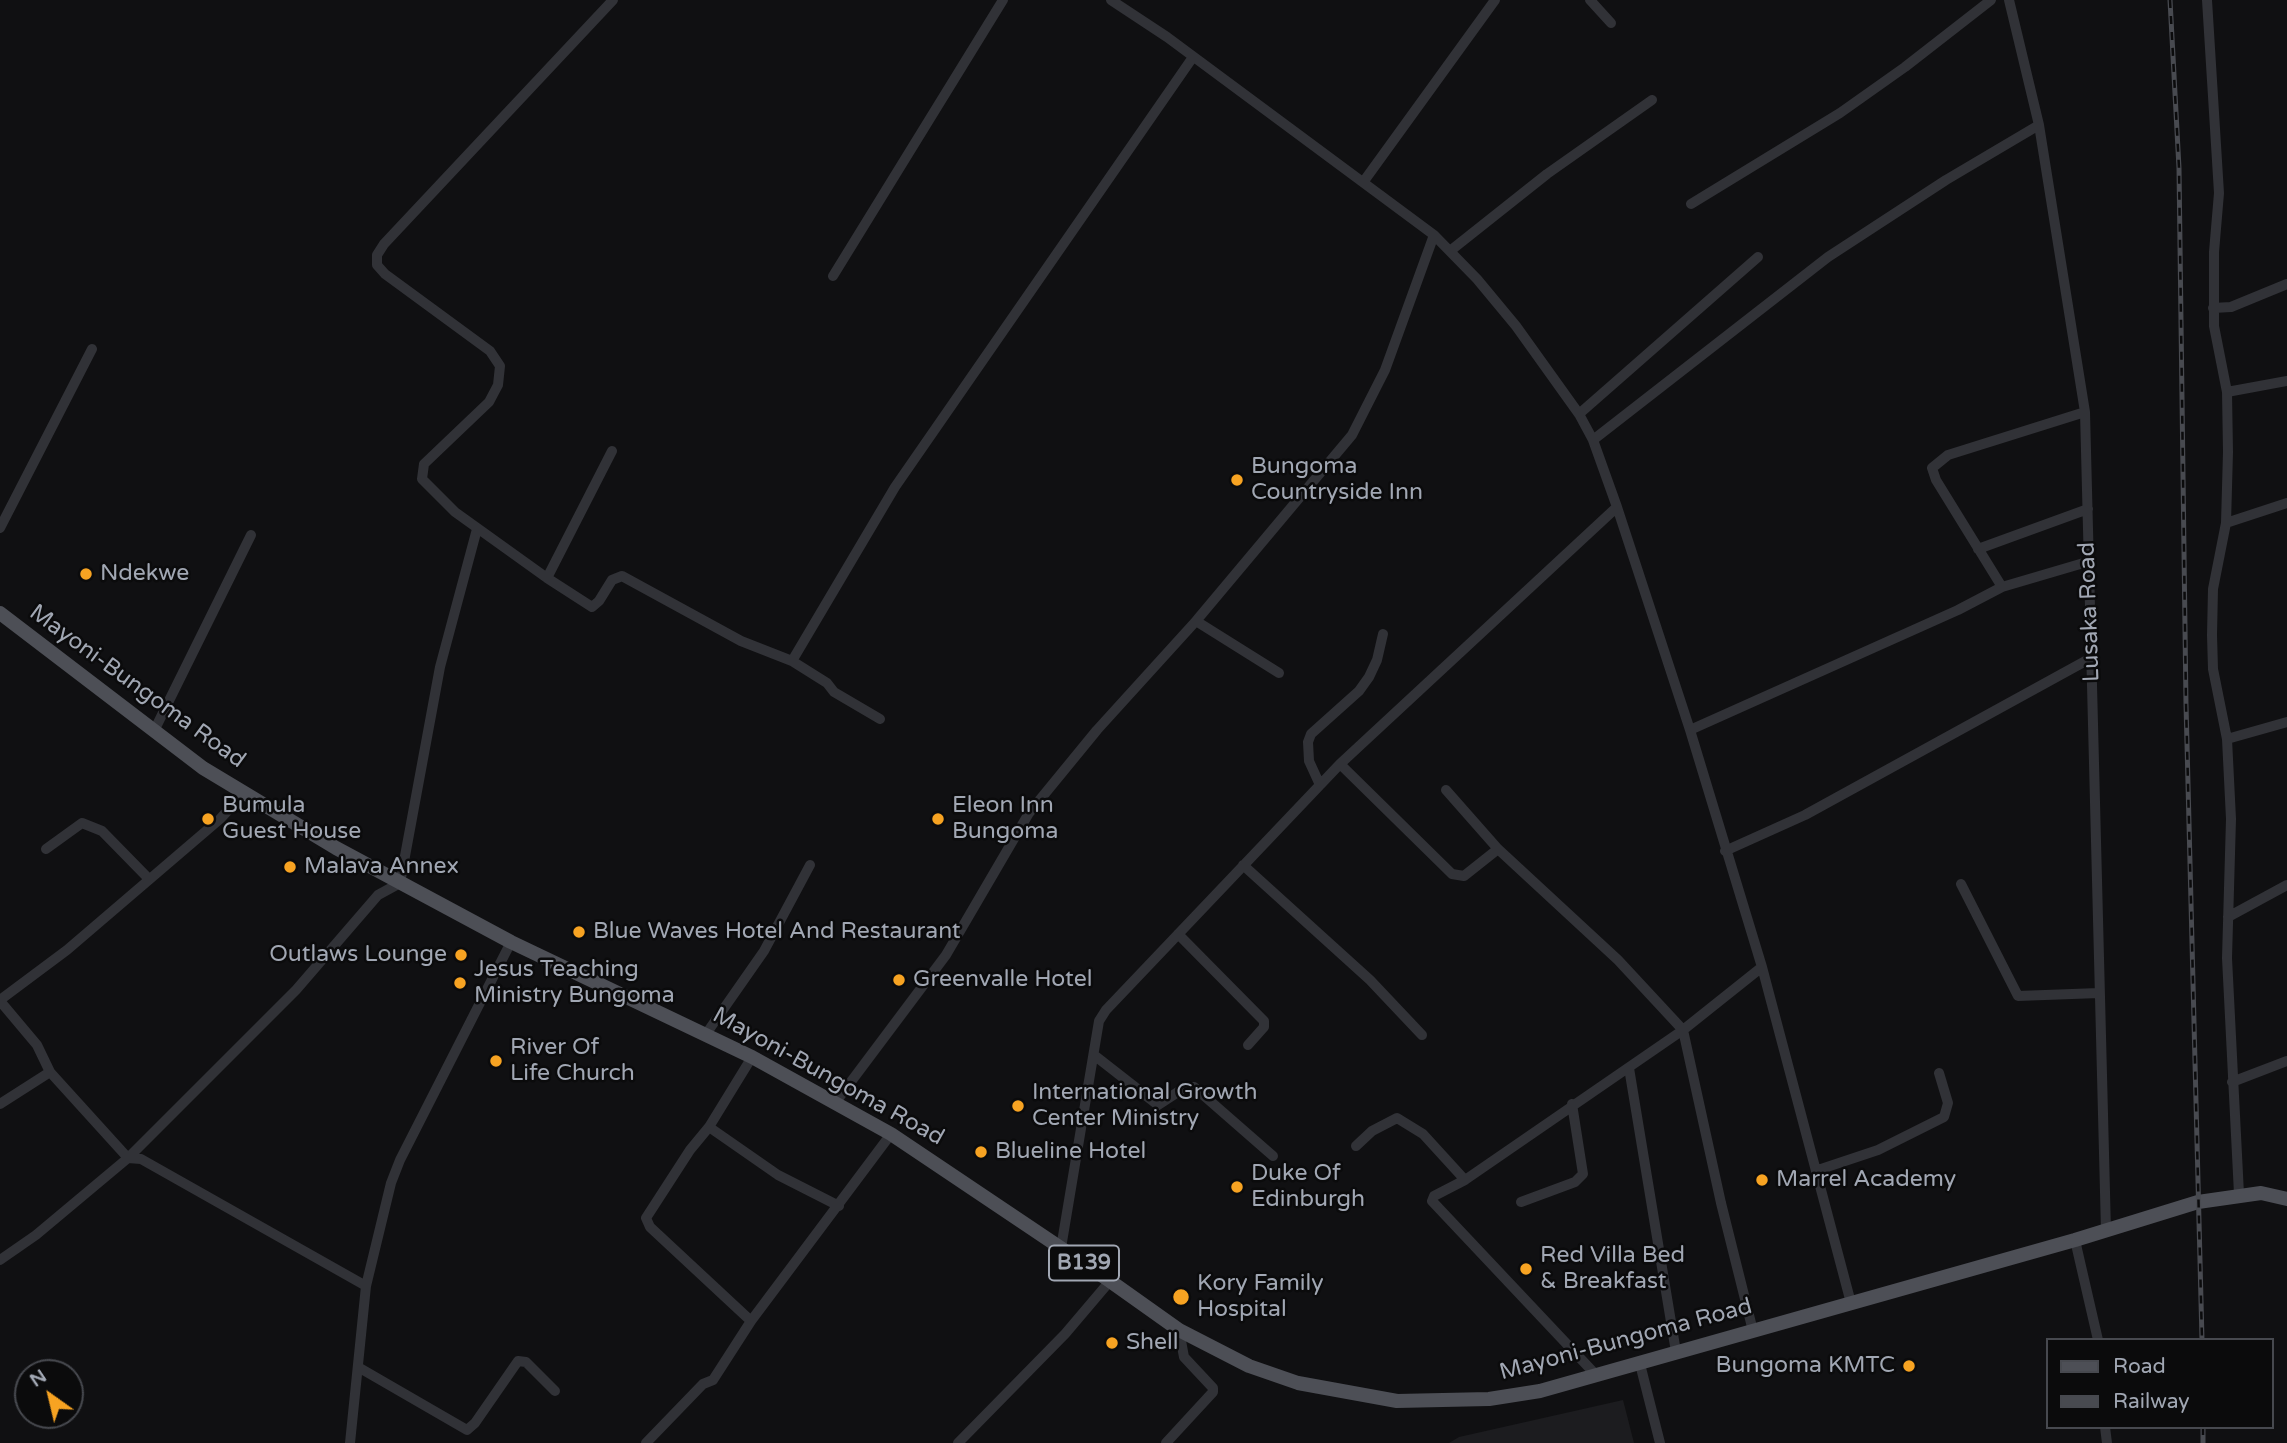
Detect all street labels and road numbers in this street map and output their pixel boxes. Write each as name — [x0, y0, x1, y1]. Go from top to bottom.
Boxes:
street label: Lusaka Road — [2074, 541, 2106, 683]
street label: Mayoni-Bungoma Road — [24, 599, 250, 775]
street label: Mayoni-Bungoma Road — [707, 1002, 949, 1152]
road number: B139 — [1049, 1246, 1119, 1280]
street label: Mayoni-Bungoma Road — [1497, 1293, 1755, 1387]

